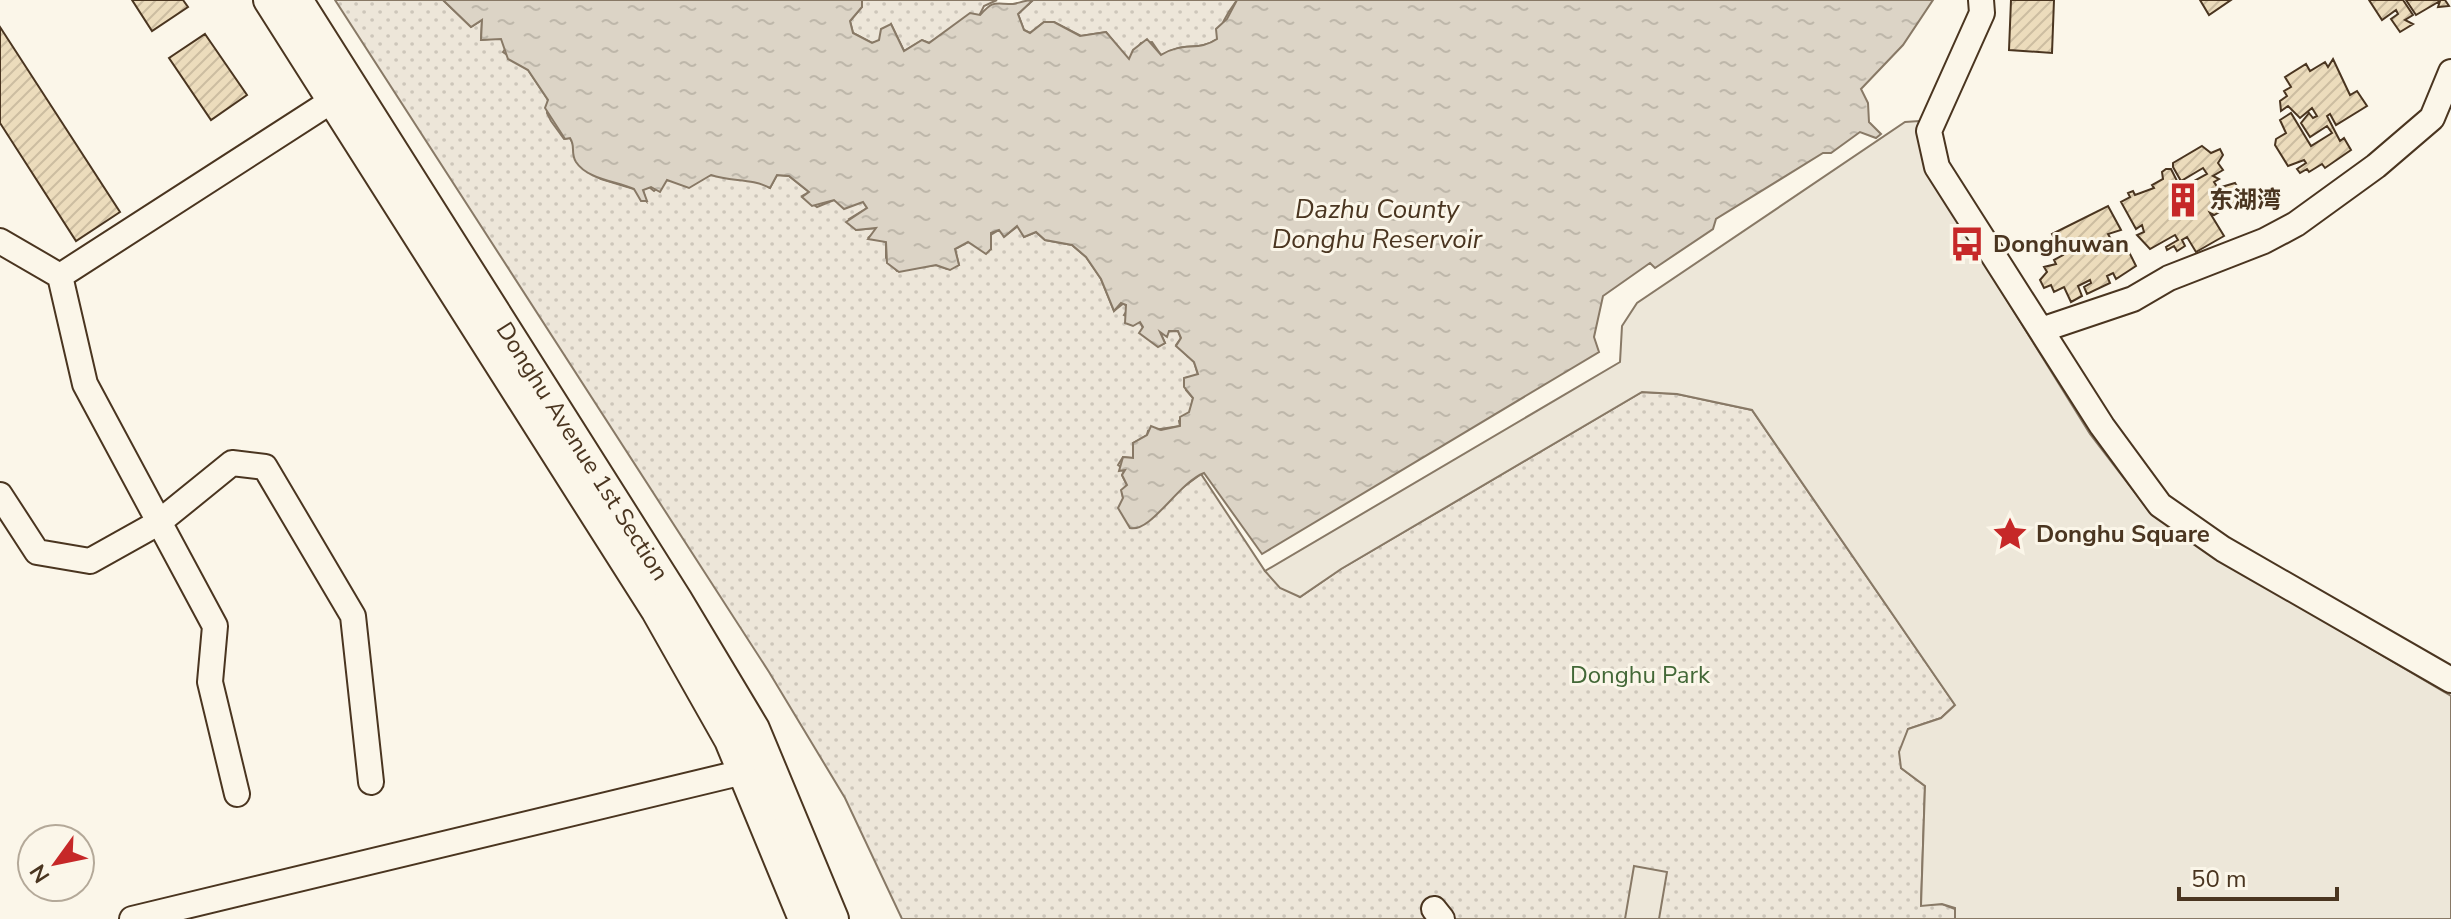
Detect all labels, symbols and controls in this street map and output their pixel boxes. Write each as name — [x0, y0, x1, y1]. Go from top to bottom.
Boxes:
building icon: 东湖湾 — [2164, 181, 2202, 219]
place label: 东湖湾 — [2209, 184, 2281, 216]
water label: Dazhu County Donghu Reservoir — [1272, 192, 1483, 257]
bus stop icon: Donghuwan — [1948, 225, 1986, 263]
place label: Donghuwan — [1993, 228, 2129, 260]
street label: Donghu Avenue 1st Section — [489, 316, 676, 587]
place icon: Donghu Square — [1991, 515, 2029, 553]
place label: Donghu Square — [2036, 518, 2210, 550]
park label: Donghu Park — [1570, 659, 1711, 691]
north arrow — [16, 823, 96, 903]
scale bar — [2179, 851, 2337, 901]
text: N — [23, 858, 57, 888]
text: 50 m — [2191, 863, 2247, 895]

